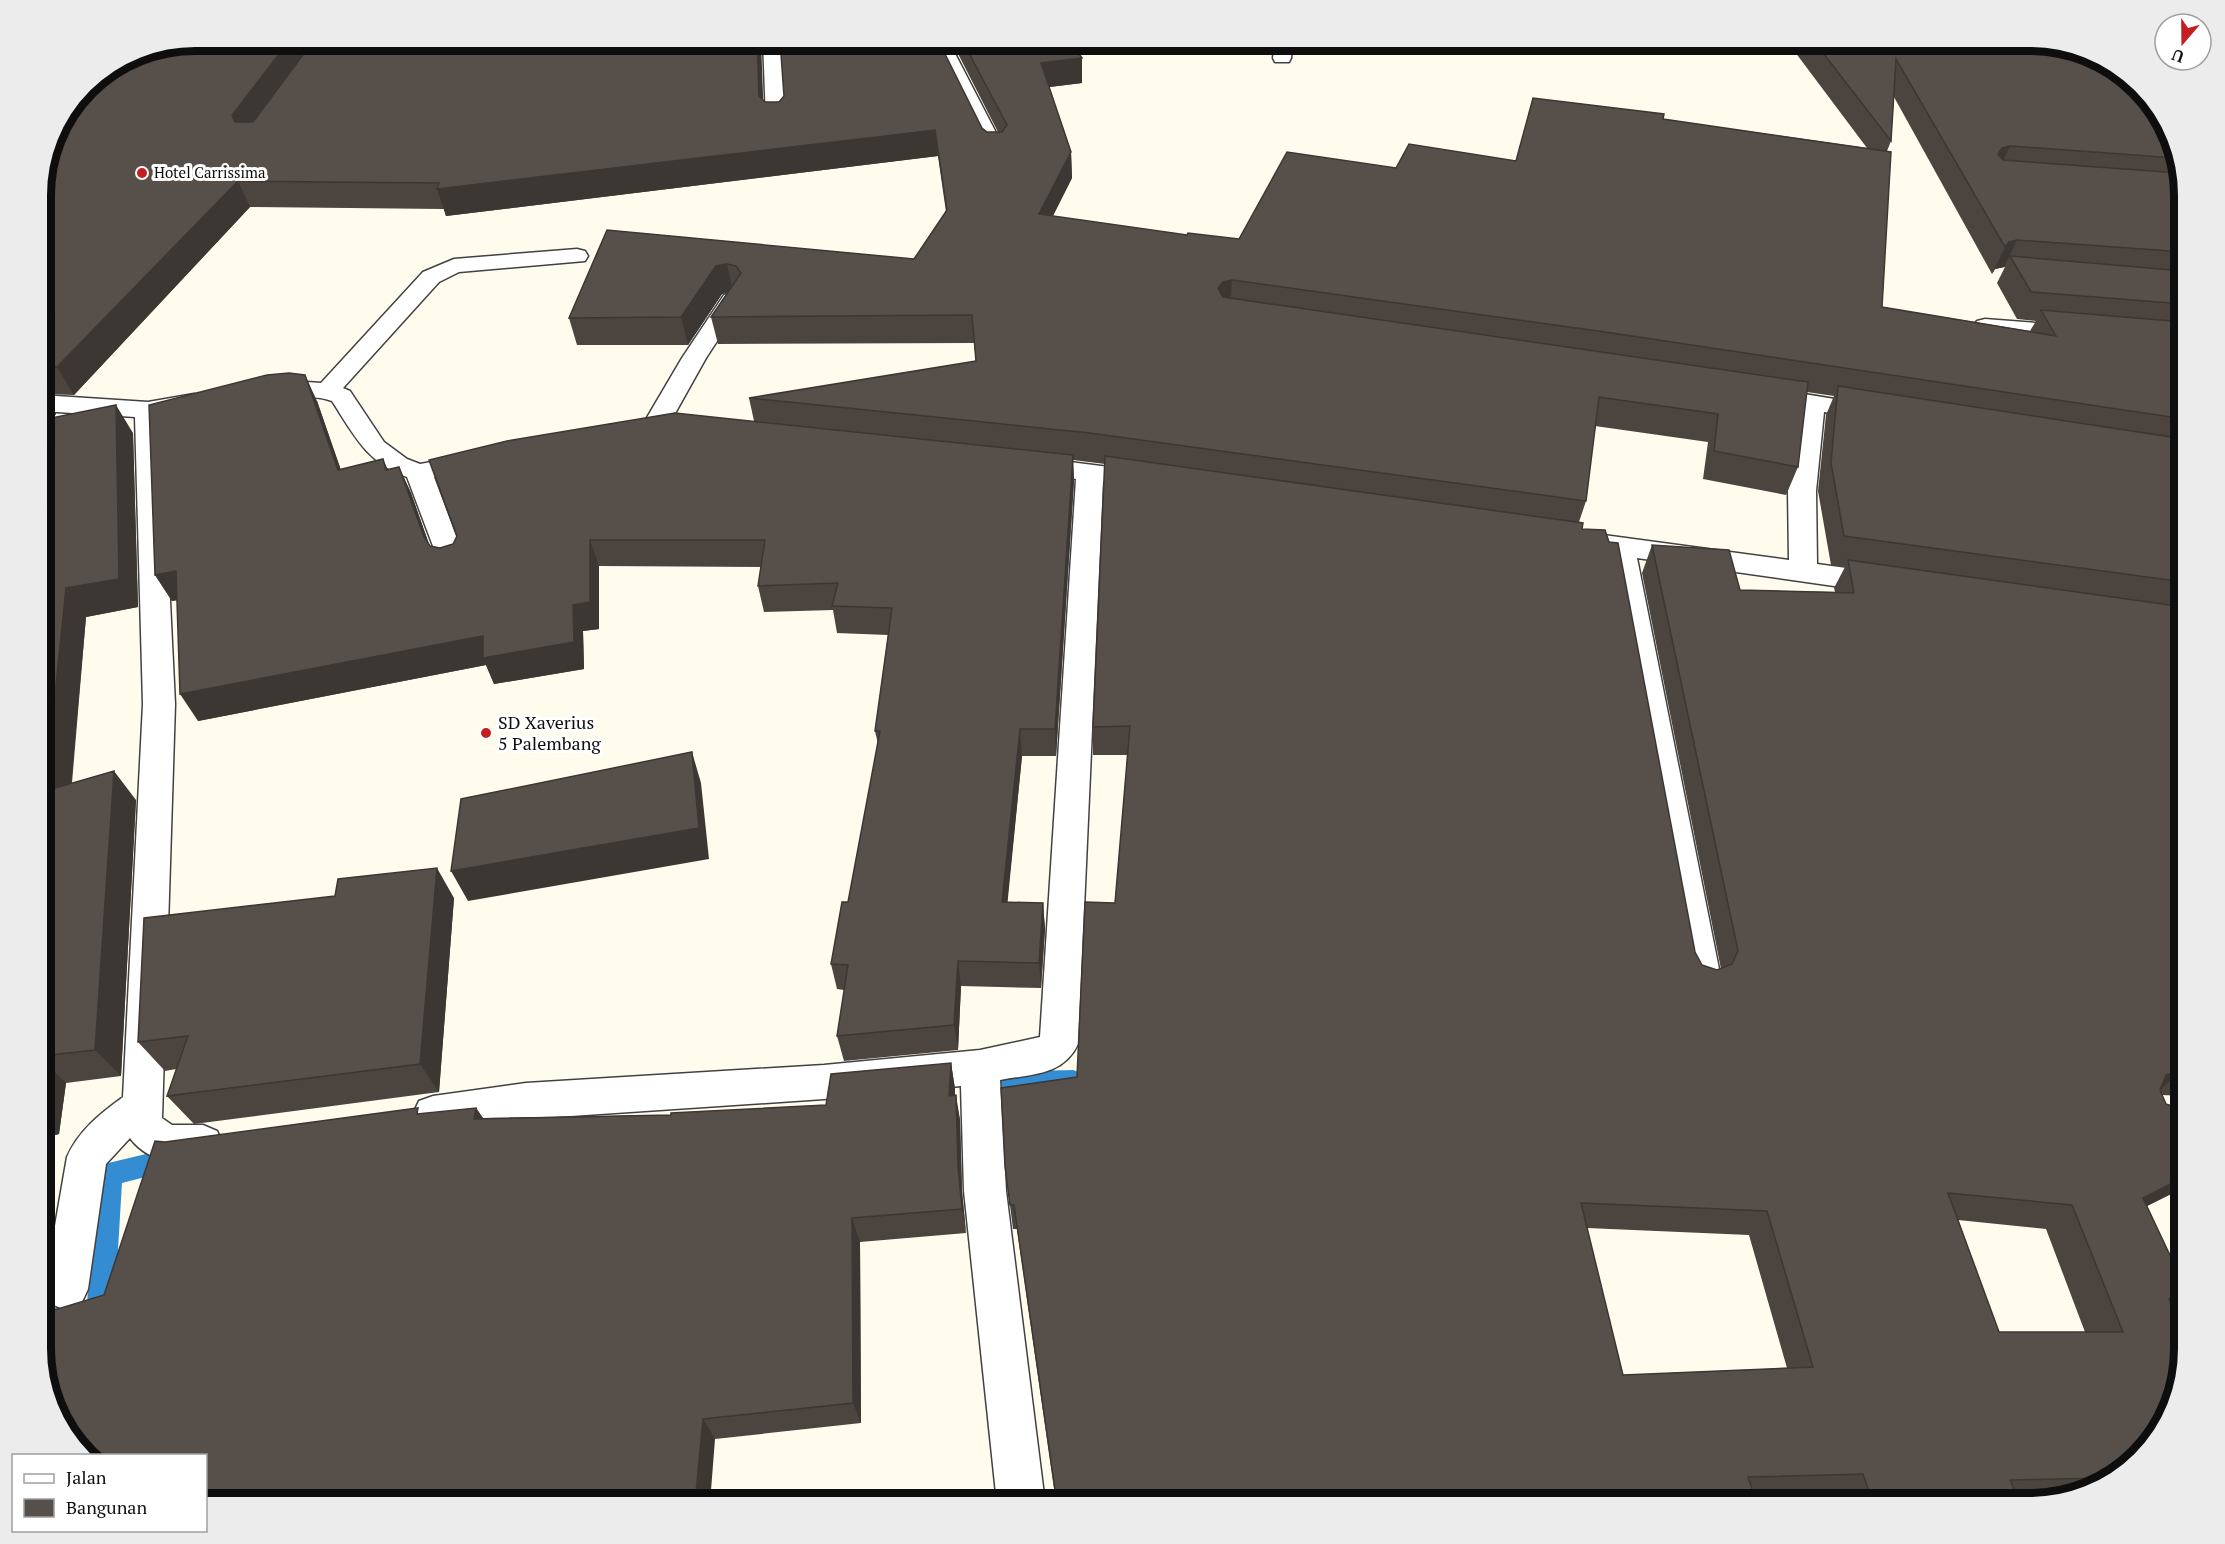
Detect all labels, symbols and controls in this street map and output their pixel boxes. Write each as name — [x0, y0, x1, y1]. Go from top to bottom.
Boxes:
north arrow — [2153, 12, 2213, 72]
text: U — [2168, 44, 2187, 68]
place label: Hotel Carrissima — [154, 162, 266, 182]
marker: Hotel Carrissima — [135, 166, 149, 180]
place label: SD Xaverius 5 Palembang — [498, 710, 601, 755]
marker: SD Xaverius 5 Palembang — [479, 726, 493, 740]
legend — [12, 1454, 207, 1532]
text: Jalan — [66, 1465, 107, 1489]
text: Bangunan — [66, 1495, 147, 1519]

